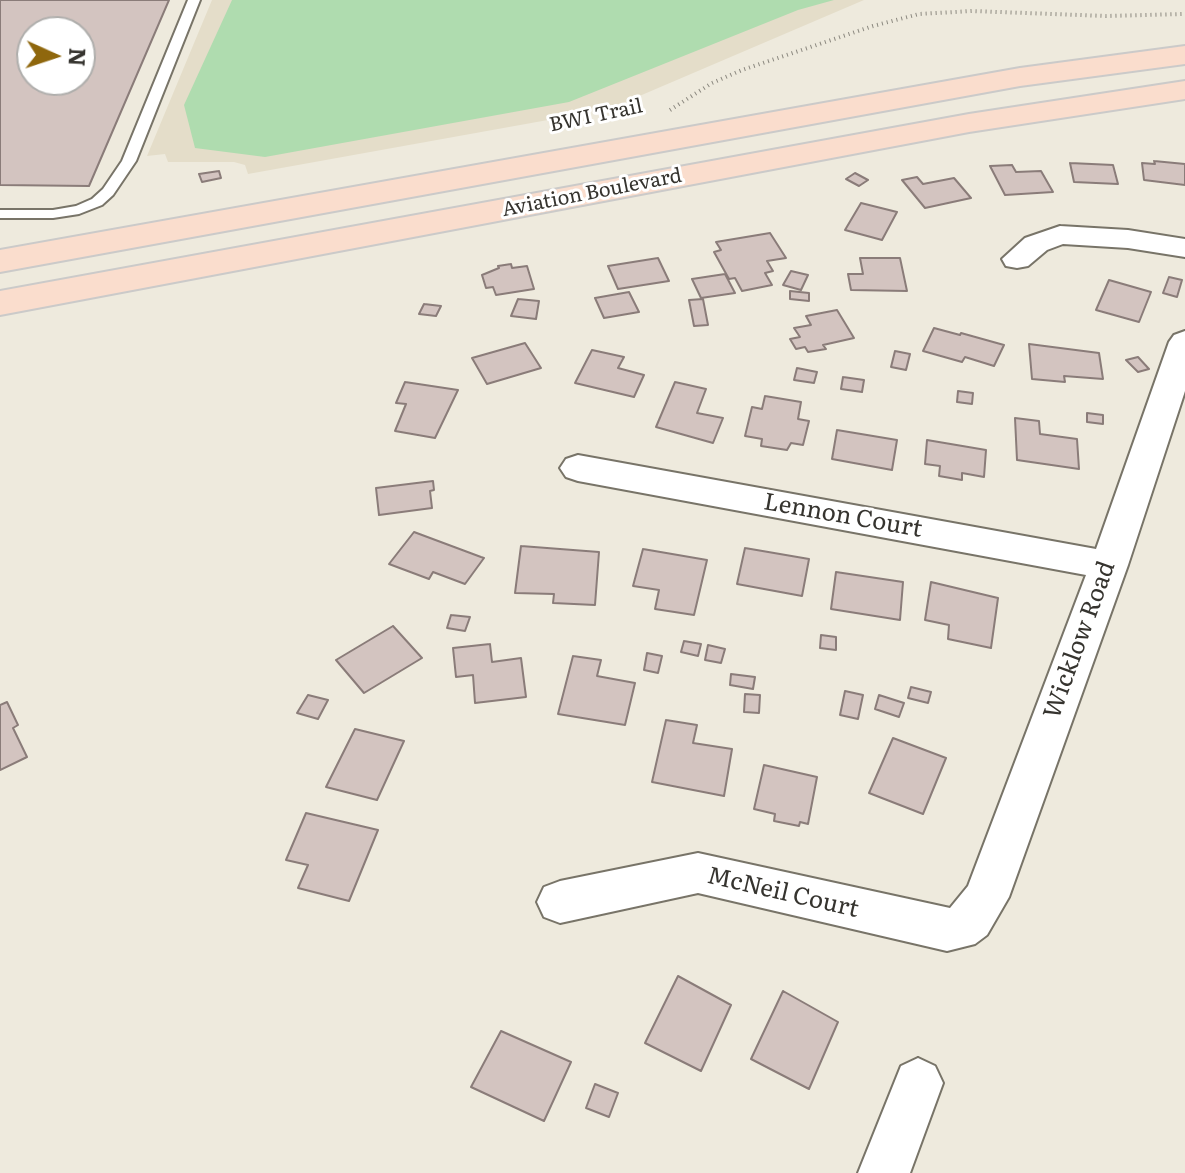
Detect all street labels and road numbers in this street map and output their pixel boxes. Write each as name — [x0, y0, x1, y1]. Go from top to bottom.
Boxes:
street label: BWI Trail — [547, 94, 645, 138]
street label: Aviation Boulevard — [500, 164, 684, 222]
street label: Lennon Court — [762, 488, 924, 544]
street label: Wicklow Road — [1038, 557, 1122, 723]
street label: McNeil Court — [704, 862, 862, 924]

